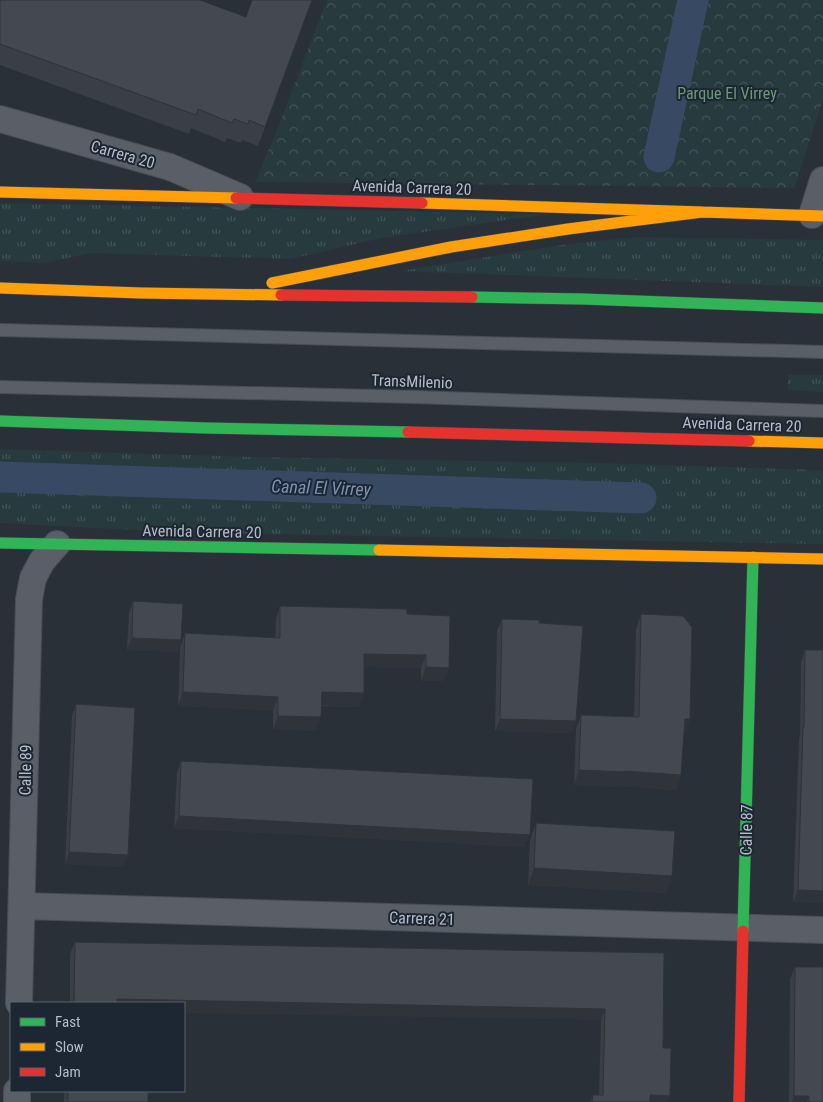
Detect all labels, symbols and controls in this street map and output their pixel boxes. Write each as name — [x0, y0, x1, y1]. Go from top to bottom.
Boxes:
park label: Parque El Virrey — [677, 84, 777, 103]
street label: Carrera 20 — [89, 136, 157, 173]
street label: Avenida Carrera 20 — [352, 176, 472, 199]
street label: TransMilenio — [371, 371, 453, 392]
street label: Avenida Carrera 20 — [682, 413, 802, 436]
water label: Canal El Virrey — [271, 475, 372, 500]
street label: Avenida Carrera 20 — [142, 521, 262, 542]
street label: Calle 89 — [16, 744, 35, 796]
street label: Calle 87 — [737, 804, 756, 856]
street label: Carrera 21 — [389, 908, 455, 929]
legend — [10, 1002, 185, 1092]
text: Fast — [55, 1013, 80, 1031]
text: Slow — [55, 1038, 84, 1056]
text: Jam — [55, 1063, 81, 1081]

